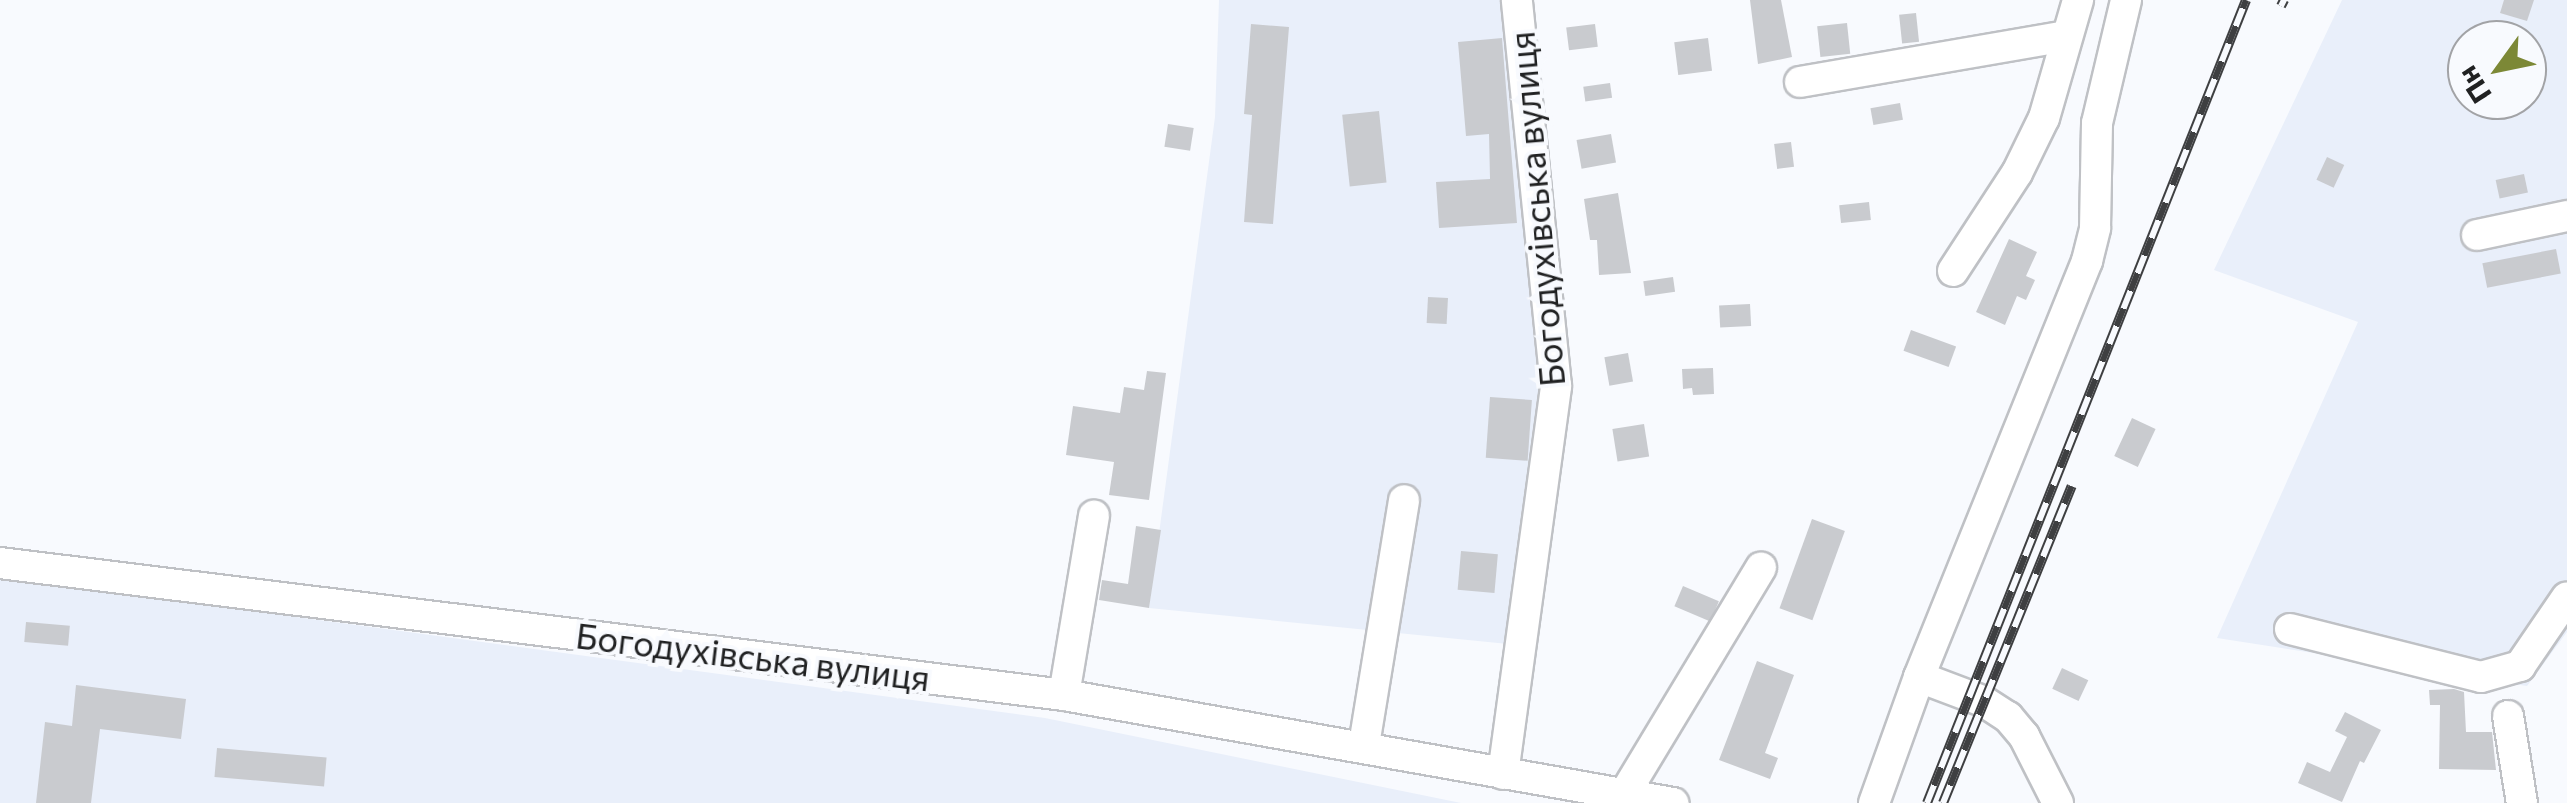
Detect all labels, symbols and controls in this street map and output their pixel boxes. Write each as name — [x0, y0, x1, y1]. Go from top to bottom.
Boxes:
north arrow — [2447, 20, 2547, 120]
street label: Богодухівська вулиця — [1500, 30, 1572, 388]
text: Пн — [2449, 60, 2498, 110]
street label: Богодухівська вулиця — [574, 613, 932, 699]

